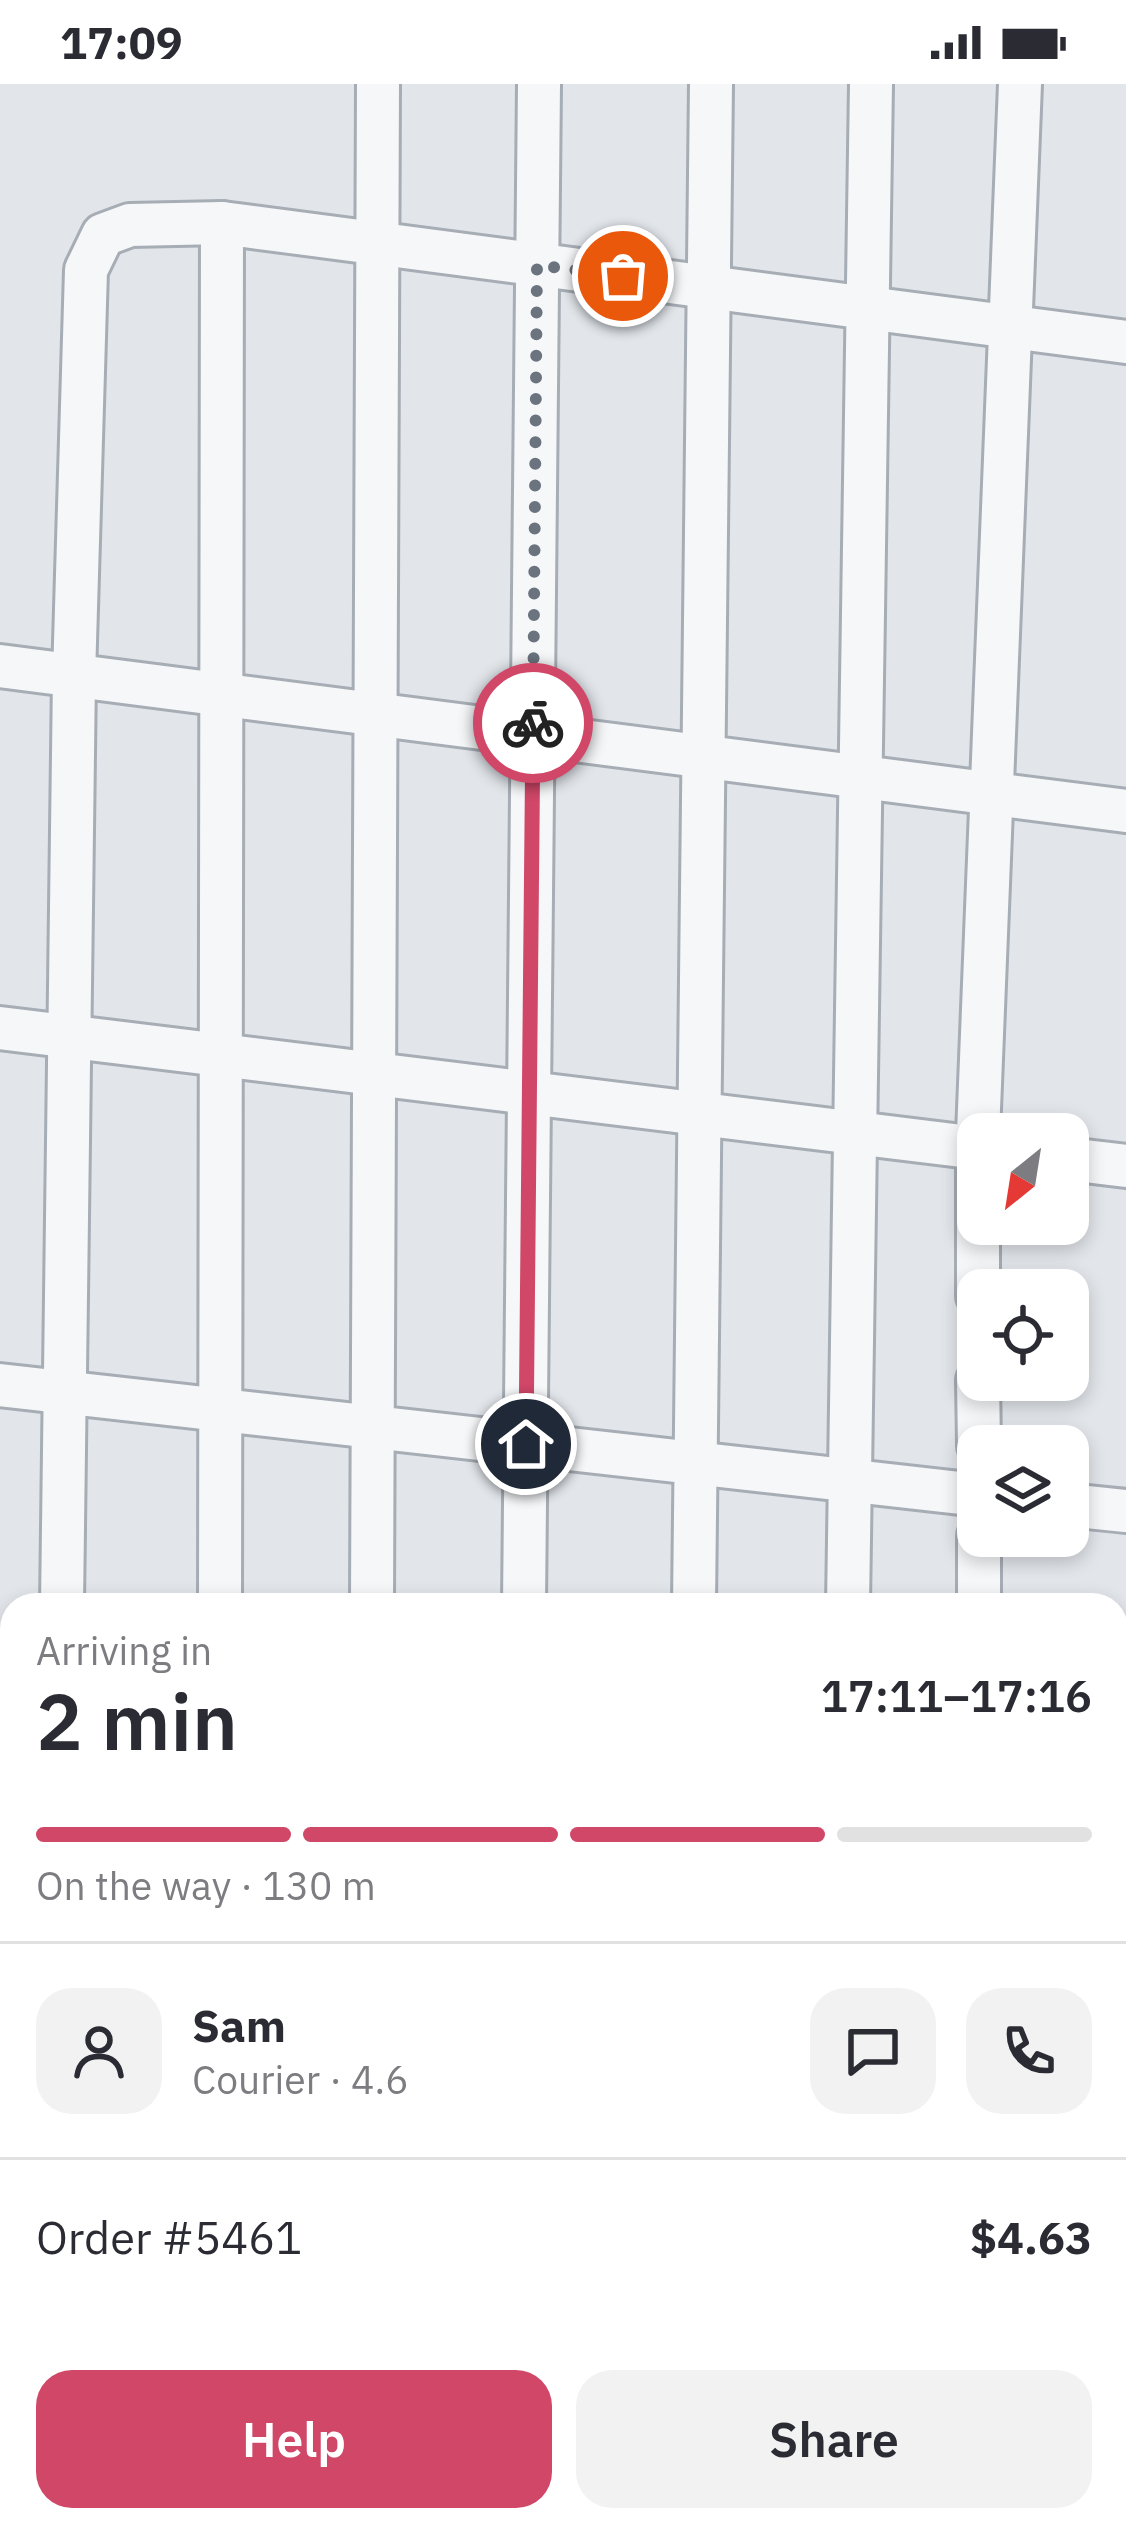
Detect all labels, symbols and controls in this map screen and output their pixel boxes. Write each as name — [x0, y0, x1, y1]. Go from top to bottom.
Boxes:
text: 17:09 — [60, 13, 183, 71]
pin — [572, 225, 674, 327]
icon: bag — [590, 243, 656, 309]
courier — [473, 663, 593, 783]
icon: bike — [500, 690, 566, 756]
north arrow — [957, 1113, 1089, 1245]
map controls — [957, 1113, 1089, 1557]
button: locate — [957, 1269, 1089, 1401]
pin — [475, 1393, 577, 1495]
icon: home — [493, 1411, 559, 1477]
button: layers — [957, 1425, 1089, 1557]
text: Arriving in — [36, 1625, 212, 1676]
text: 17:11–17:16 — [821, 1666, 1092, 1724]
text: 2 min — [36, 1670, 238, 1771]
text: On the way · 130 m — [36, 1860, 376, 1911]
button: person — [36, 1988, 162, 2114]
button: chat — [810, 1988, 936, 2114]
button: phone — [966, 1988, 1092, 2114]
text: Sam — [192, 1996, 286, 2054]
text: Courier · 4.6 — [192, 2054, 409, 2105]
text: Order #5461 — [36, 2208, 302, 2266]
text: $4.63 — [970, 2208, 1092, 2266]
button: Help — [36, 2370, 552, 2508]
button: Share — [576, 2370, 1092, 2508]

